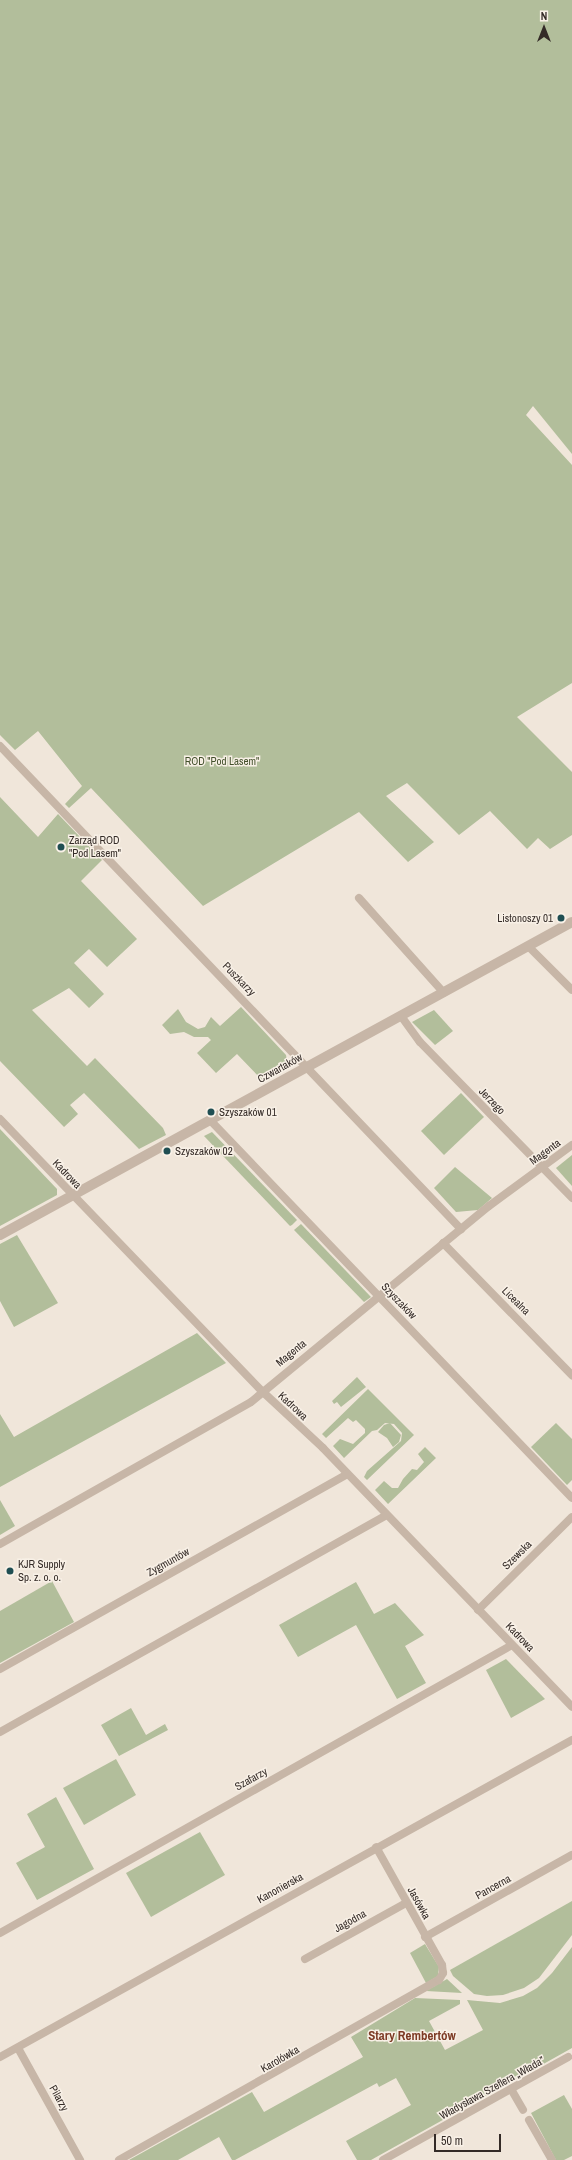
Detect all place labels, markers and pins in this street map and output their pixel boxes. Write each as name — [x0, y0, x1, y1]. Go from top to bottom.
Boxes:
place label: Zarząd ROD "Pod Lasem" — [69, 834, 121, 860]
marker: Zarząd ROD "Pod Lasem" — [56, 842, 66, 852]
place label: Listonoszy 01 — [497, 911, 553, 925]
marker: Listonoszy 01 — [556, 913, 566, 923]
place label: Szyszaków 01 — [219, 1105, 277, 1119]
marker: Szyszaków 01 — [206, 1107, 216, 1117]
place label: Szyszaków 02 — [175, 1144, 233, 1158]
marker: Szyszaków 02 — [162, 1146, 172, 1156]
place label: KJR Supply Sp. z. o. o. — [18, 1558, 65, 1584]
marker: KJR Supply Sp. z. o. o. — [5, 1566, 15, 1576]

